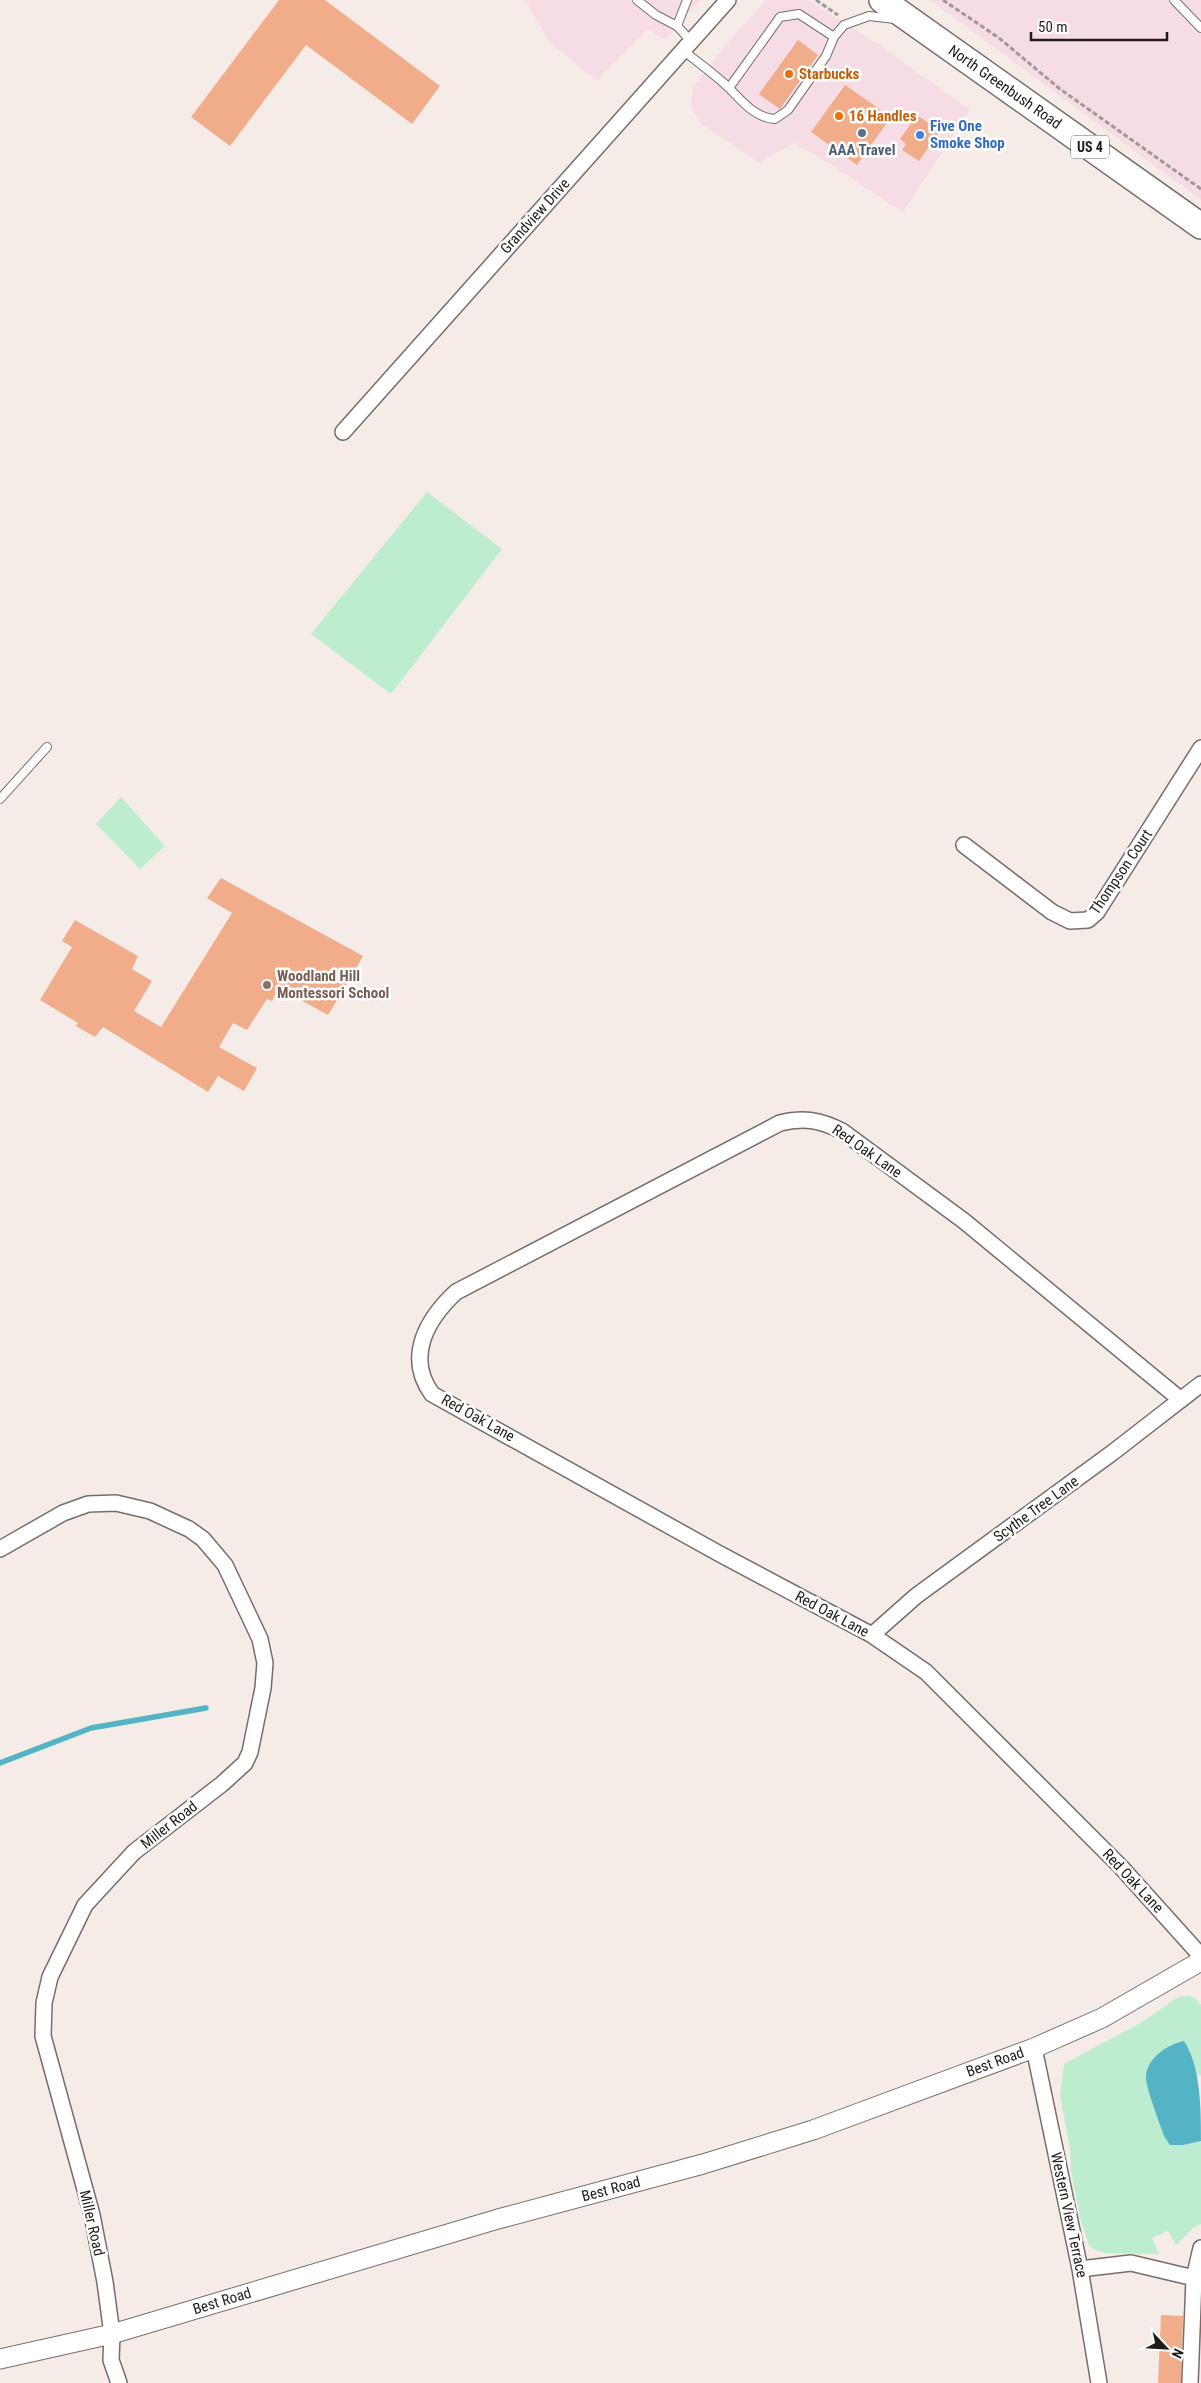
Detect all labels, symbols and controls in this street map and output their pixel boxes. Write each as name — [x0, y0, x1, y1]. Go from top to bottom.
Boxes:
scale bar — [1031, 10, 1167, 42]
text: 50 m — [1038, 18, 1068, 36]
street label: North Greenbush Road — [945, 41, 1065, 133]
place label: Starbucks — [799, 65, 860, 83]
marker: Starbucks — [783, 68, 795, 80]
place label: 16 Handles — [849, 107, 917, 125]
marker: 16 Handles — [833, 110, 845, 122]
place label: Five One Smoke Shop — [930, 117, 1005, 152]
marker: AAA Travel — [856, 127, 868, 139]
marker: Five One Smoke Shop — [914, 129, 926, 141]
road number: US 4 — [1071, 136, 1109, 158]
place label: AAA Travel — [829, 141, 895, 159]
street label: Grandview Drive — [497, 175, 573, 257]
street label: Thompson Court — [1086, 826, 1156, 918]
place label: Woodland Hill Montessori School — [277, 967, 389, 1002]
marker: Woodland Hill Montessori School — [261, 979, 273, 991]
street label: Red Oak Lane — [829, 1120, 905, 1182]
street label: Red Oak Lane — [438, 1391, 518, 1445]
street label: Scythe Tree Lane — [990, 1472, 1082, 1546]
street label: Red Oak Lane — [792, 1587, 872, 1641]
street label: Miller Road — [137, 1797, 201, 1853]
street label: Red Oak Lane — [1099, 1845, 1167, 1917]
street label: Best Road — [964, 2043, 1026, 2081]
street label: Western View Terrace — [1047, 2151, 1091, 2279]
street label: Best Road — [580, 2173, 642, 2205]
street label: Miller Road — [76, 2188, 108, 2258]
street label: Best Road — [191, 2284, 253, 2318]
north arrow — [1141, 2323, 1191, 2373]
text: N — [1169, 2346, 1187, 2361]

